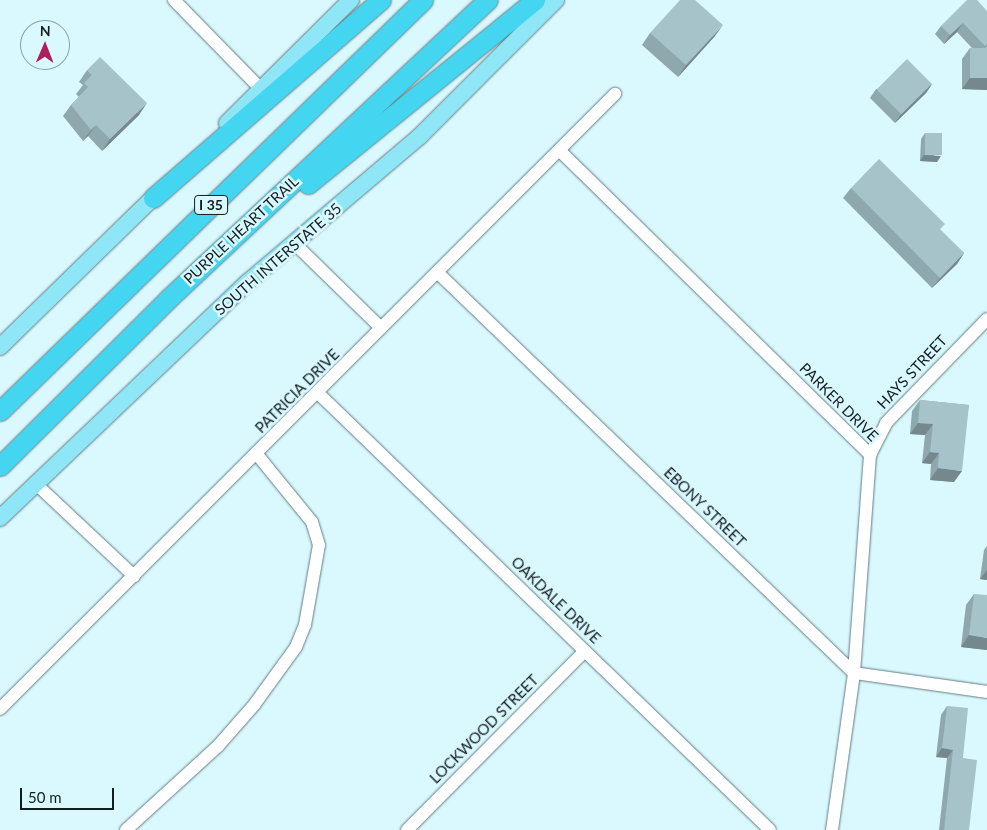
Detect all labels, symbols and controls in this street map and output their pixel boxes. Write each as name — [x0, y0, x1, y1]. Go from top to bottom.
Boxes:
north arrow — [20, 20, 70, 70]
text: N — [40, 22, 51, 39]
street label: PURPLE HEART TRAIL — [180, 172, 302, 288]
road number: I 35 — [194, 194, 228, 216]
street label: SOUTH INTERSTATE 35 — [211, 199, 345, 319]
street label: HAYS STREET — [873, 331, 951, 413]
street label: PATRICIA DRIVE — [251, 345, 343, 437]
street label: PARKER DRIVE — [796, 359, 882, 445]
street label: EBONY STREET — [660, 463, 750, 551]
street label: OAKDALE DRIVE — [508, 553, 604, 647]
street label: LOCKWOOD STREET — [426, 671, 542, 787]
scale bar — [22, 778, 116, 810]
text: 50 m — [28, 788, 62, 806]

